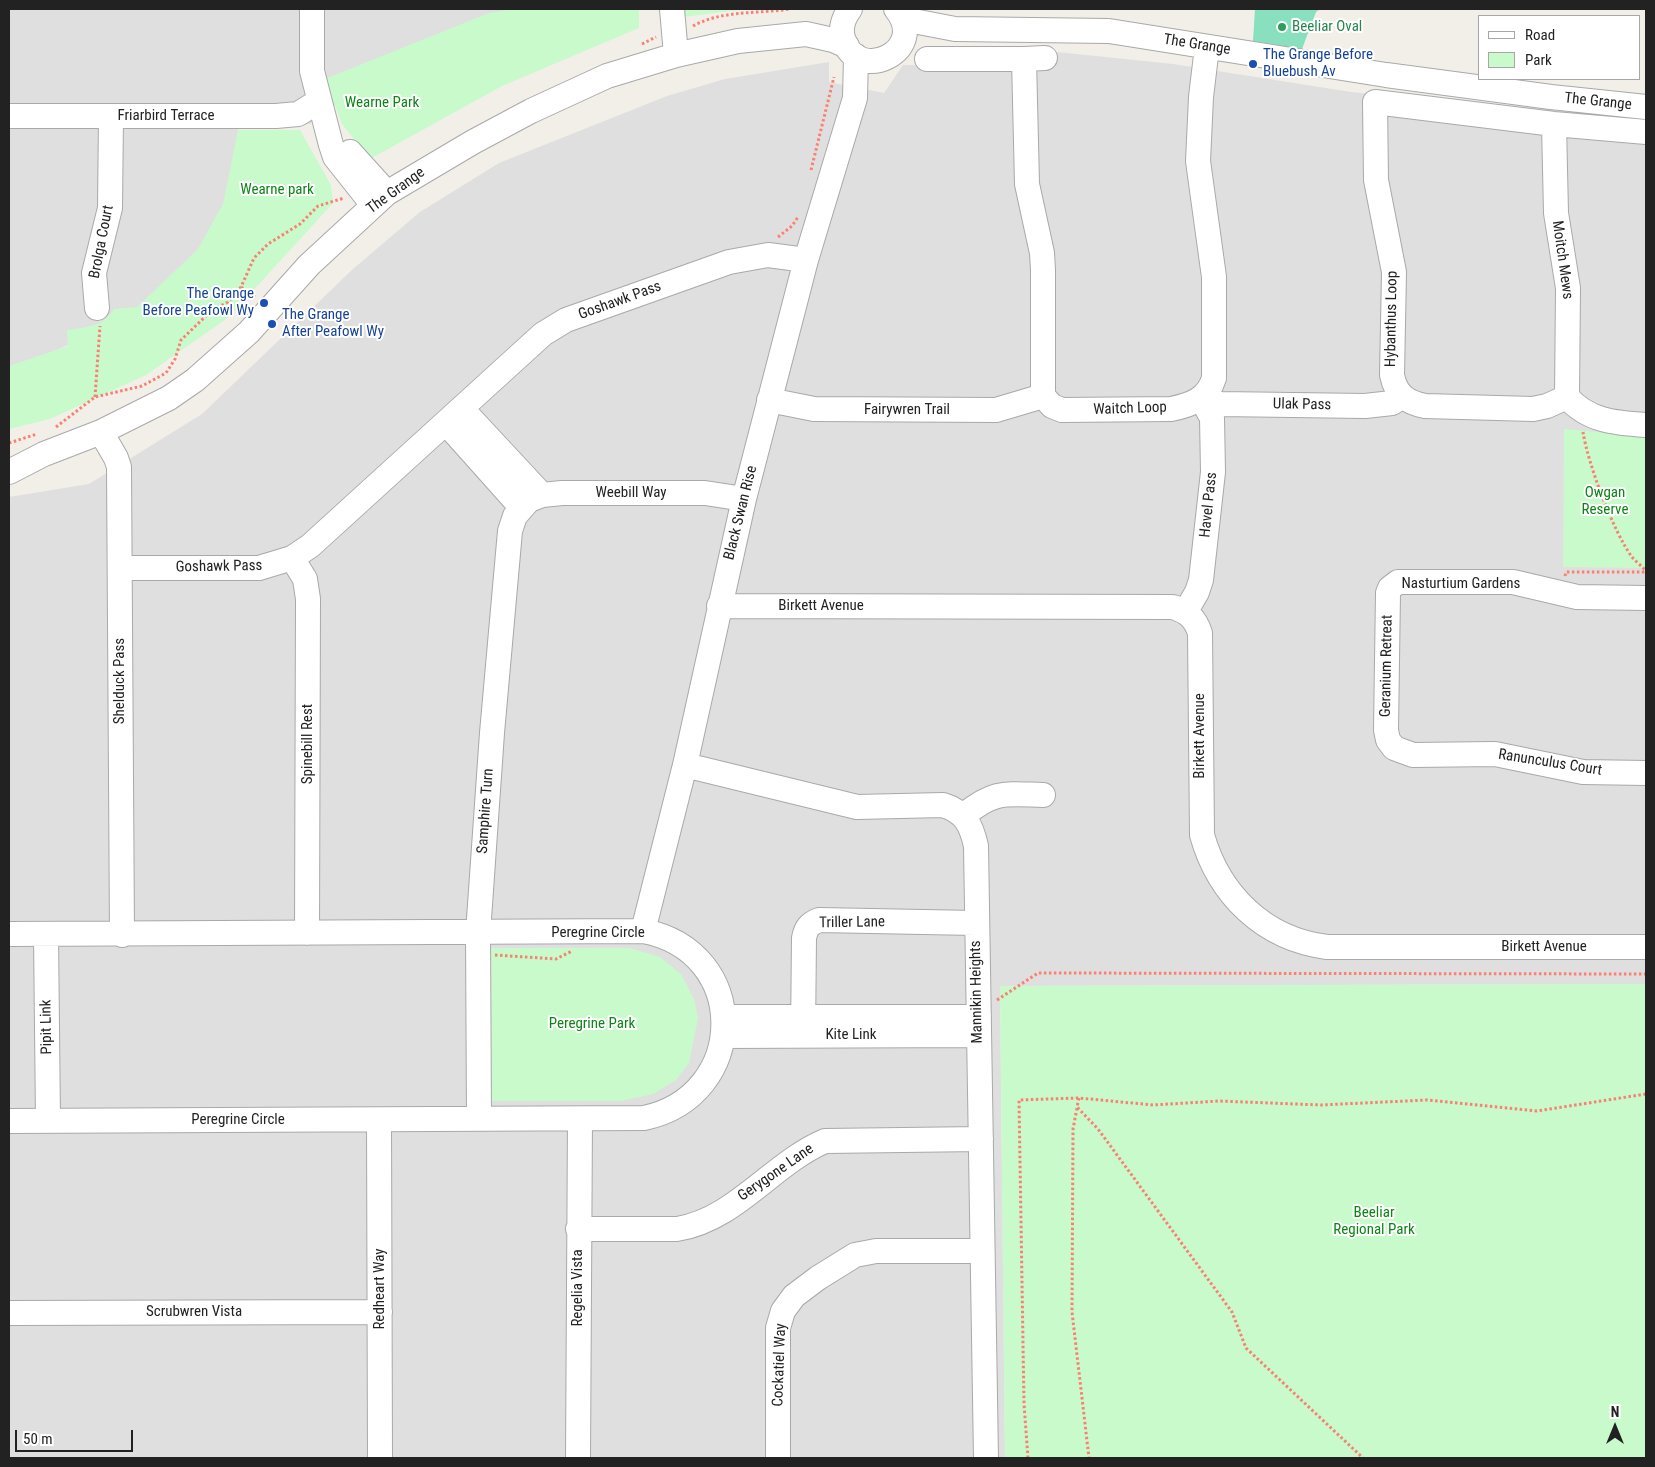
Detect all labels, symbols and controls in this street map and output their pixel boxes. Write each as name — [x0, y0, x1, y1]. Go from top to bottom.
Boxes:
legend — [1478, 15, 1640, 80]
place label: Beeliar Oval — [1292, 18, 1362, 36]
marker: Beeliar Oval — [1276, 21, 1288, 33]
text: Road — [1525, 26, 1555, 44]
street label: The Grange — [1162, 31, 1232, 59]
place label: The Grange Before Bluebush Av — [1263, 46, 1373, 81]
text: Park — [1525, 51, 1552, 69]
marker: The Grange Before Bluebush Av — [1247, 58, 1259, 70]
street label: The Grange — [1563, 90, 1633, 114]
park label: Wearne Park — [345, 94, 419, 112]
street label: Friarbird Terrace — [117, 107, 215, 125]
street label: The Grange — [363, 164, 429, 218]
park label: Wearne park — [240, 181, 314, 199]
street label: Brolga Court — [86, 204, 118, 280]
street label: Moitch Mews — [1548, 219, 1576, 301]
street label: Hybanthus Loop — [1382, 271, 1402, 367]
street label: Goshawk Pass — [576, 278, 664, 324]
place label: The Grange Before Peafowl Wy — [143, 285, 254, 320]
marker: The Grange Before Peafowl Wy — [258, 297, 270, 309]
place label: The Grange After Peafowl Wy — [282, 306, 384, 341]
marker: The Grange After Peafowl Wy — [266, 318, 278, 330]
street label: Ulak Pass — [1273, 395, 1331, 415]
street label: Waitch Loop — [1093, 399, 1167, 419]
street label: Fairywren Trail — [864, 401, 950, 419]
street label: Black Swan Rise — [721, 464, 761, 562]
street label: Havel Pass — [1197, 471, 1221, 539]
street label: Weebill Way — [596, 484, 666, 502]
park label: Owgan Reserve — [1582, 484, 1628, 519]
street label: Goshawk Pass — [175, 557, 263, 577]
street label: Nasturtium Gardens — [1402, 575, 1520, 593]
street label: Birkett Avenue — [778, 597, 864, 615]
street label: Geranium Retreat — [1377, 615, 1397, 717]
street label: Shelduck Pass — [111, 638, 129, 724]
street label: Birkett Avenue — [1191, 693, 1209, 779]
street label: Spinebill Rest — [299, 704, 317, 784]
street label: Ranunculus Court — [1497, 746, 1603, 780]
street label: Samphire Turn — [474, 768, 498, 854]
street label: Triller Lane — [819, 913, 885, 933]
street label: Peregrine Circle — [551, 924, 645, 942]
street label: Birkett Avenue — [1501, 938, 1587, 956]
street label: Mannikin Heights — [967, 940, 987, 1044]
street label: Pipit Link — [38, 999, 56, 1055]
park label: Peregrine Park — [549, 1015, 635, 1033]
street label: Kite Link — [825, 1026, 877, 1044]
street label: Peregrine Circle — [191, 1111, 285, 1129]
street label: Gerygone Lane — [735, 1140, 817, 1206]
park label: Beeliar Regional Park — [1333, 1204, 1415, 1239]
street label: Redheart Way — [371, 1248, 389, 1330]
street label: Regelia Vista — [569, 1249, 587, 1327]
street label: Scrubwren Vista — [146, 1303, 242, 1321]
street label: Cockatiel Way — [770, 1323, 790, 1407]
north arrow — [1590, 1402, 1640, 1452]
text: N — [1611, 1404, 1619, 1420]
scale bar — [18, 1420, 135, 1452]
text: 50 m — [23, 1430, 53, 1448]

